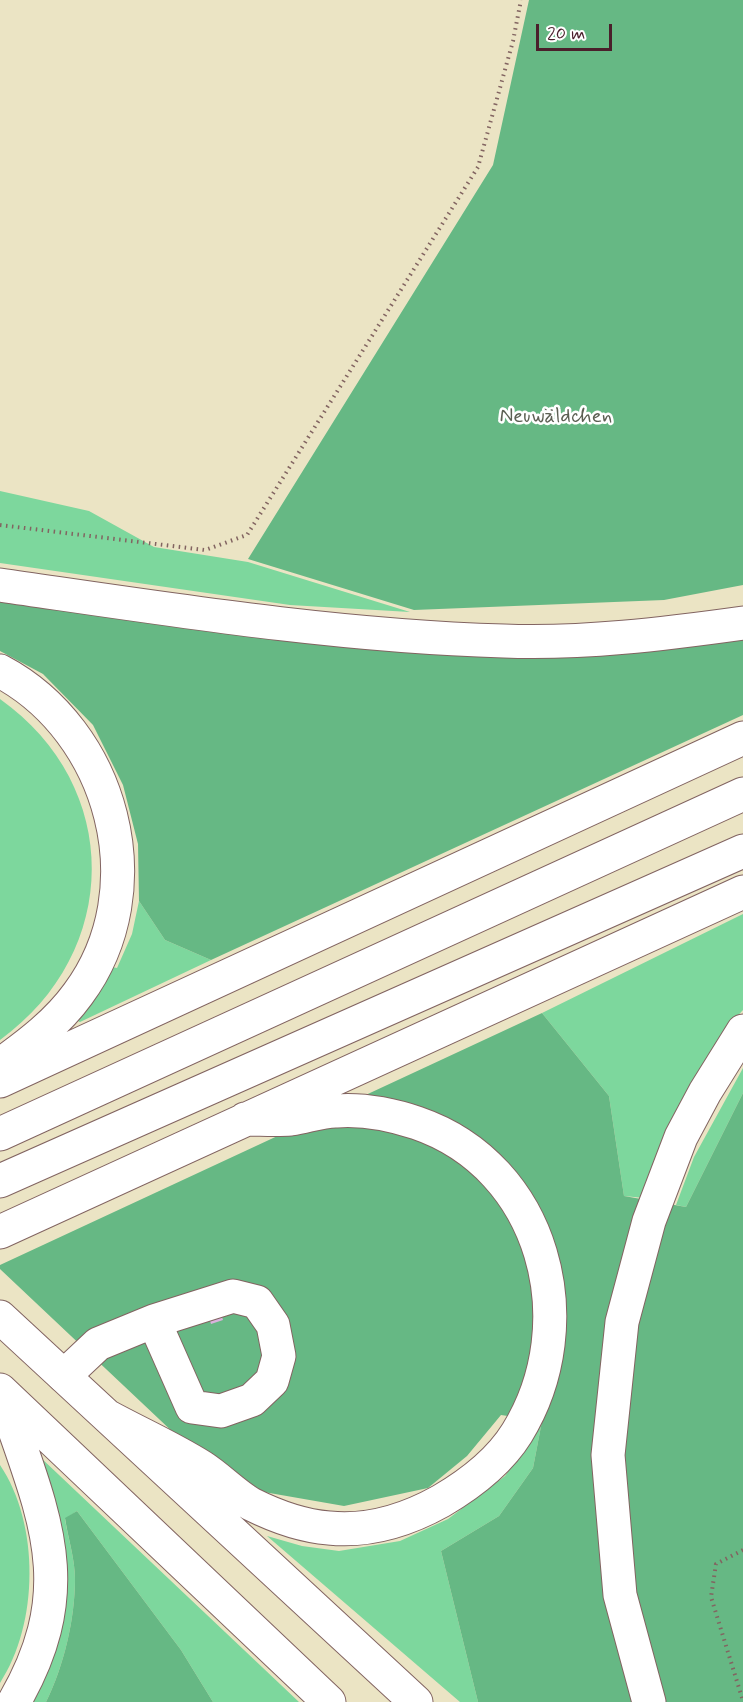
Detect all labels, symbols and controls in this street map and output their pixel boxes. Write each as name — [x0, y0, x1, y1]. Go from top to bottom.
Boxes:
scale bar — [539, 12, 616, 50]
text: 20 m — [547, 22, 585, 46]
park label: Neuwäldchen — [500, 405, 612, 431]

